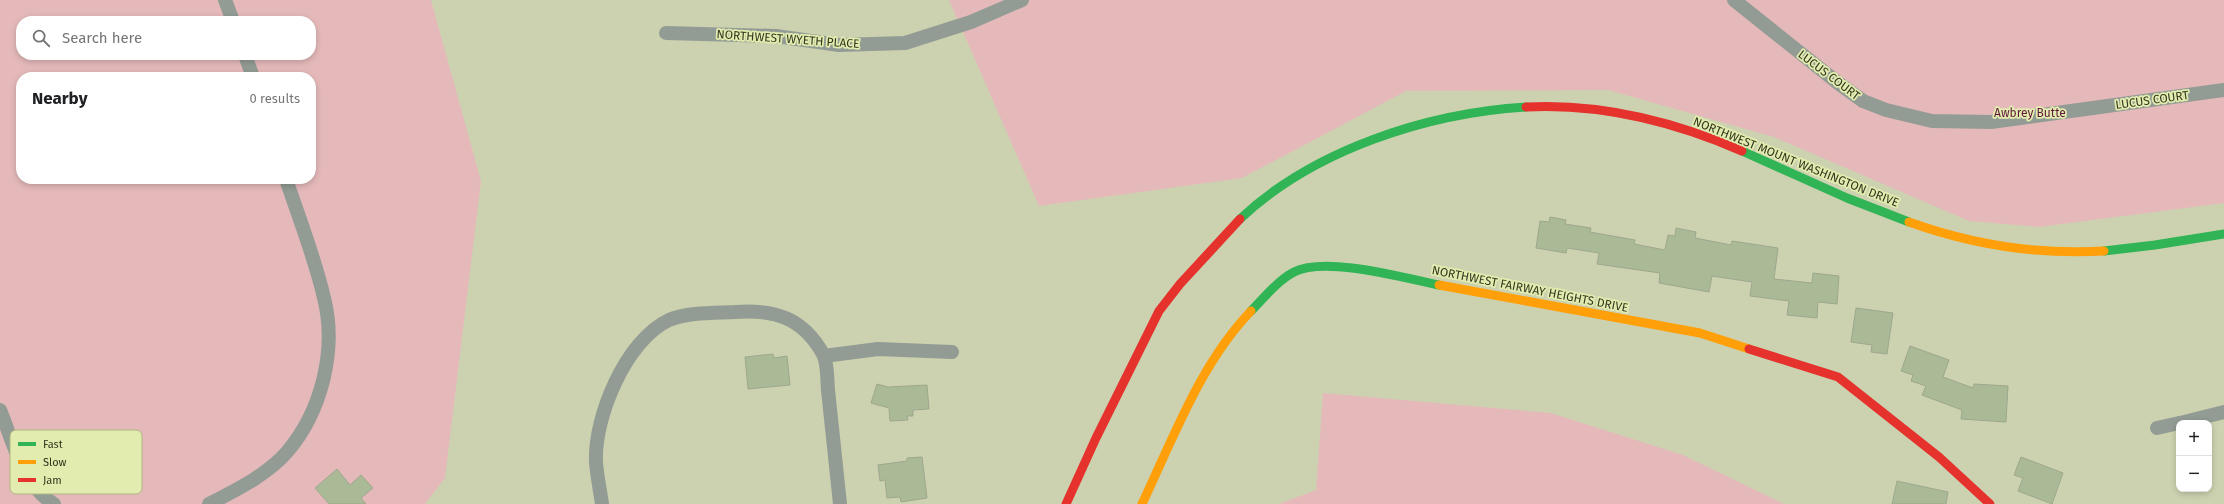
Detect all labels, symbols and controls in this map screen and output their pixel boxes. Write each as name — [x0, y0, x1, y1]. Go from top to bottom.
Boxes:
search box — [16, 16, 316, 60]
icon: search — [30, 27, 52, 49]
street label: NORTHWEST WYETH PLACE — [716, 27, 860, 51]
text: Search here — [62, 29, 142, 47]
street label: LUCUS COURT — [1795, 47, 1863, 103]
text: Nearby — [32, 88, 87, 109]
street label: LUCUS COURT — [2115, 88, 2190, 112]
text: 0 results — [249, 91, 300, 106]
park label: Awbrey Butte — [1994, 106, 2066, 120]
street label: NORTHWEST MOUNT WASHINGTON DRIVE — [1691, 114, 1901, 210]
street label: NORTHWEST FAIRWAY HEIGHTS DRIVE — [1431, 263, 1629, 315]
map controls — [2176, 420, 2212, 492]
button: + — [2176, 420, 2212, 456]
legend — [10, 430, 142, 494]
text: Fast — [43, 438, 63, 451]
text: Slow — [43, 456, 67, 469]
button: − — [2176, 456, 2212, 492]
text: Jam — [43, 474, 62, 487]

